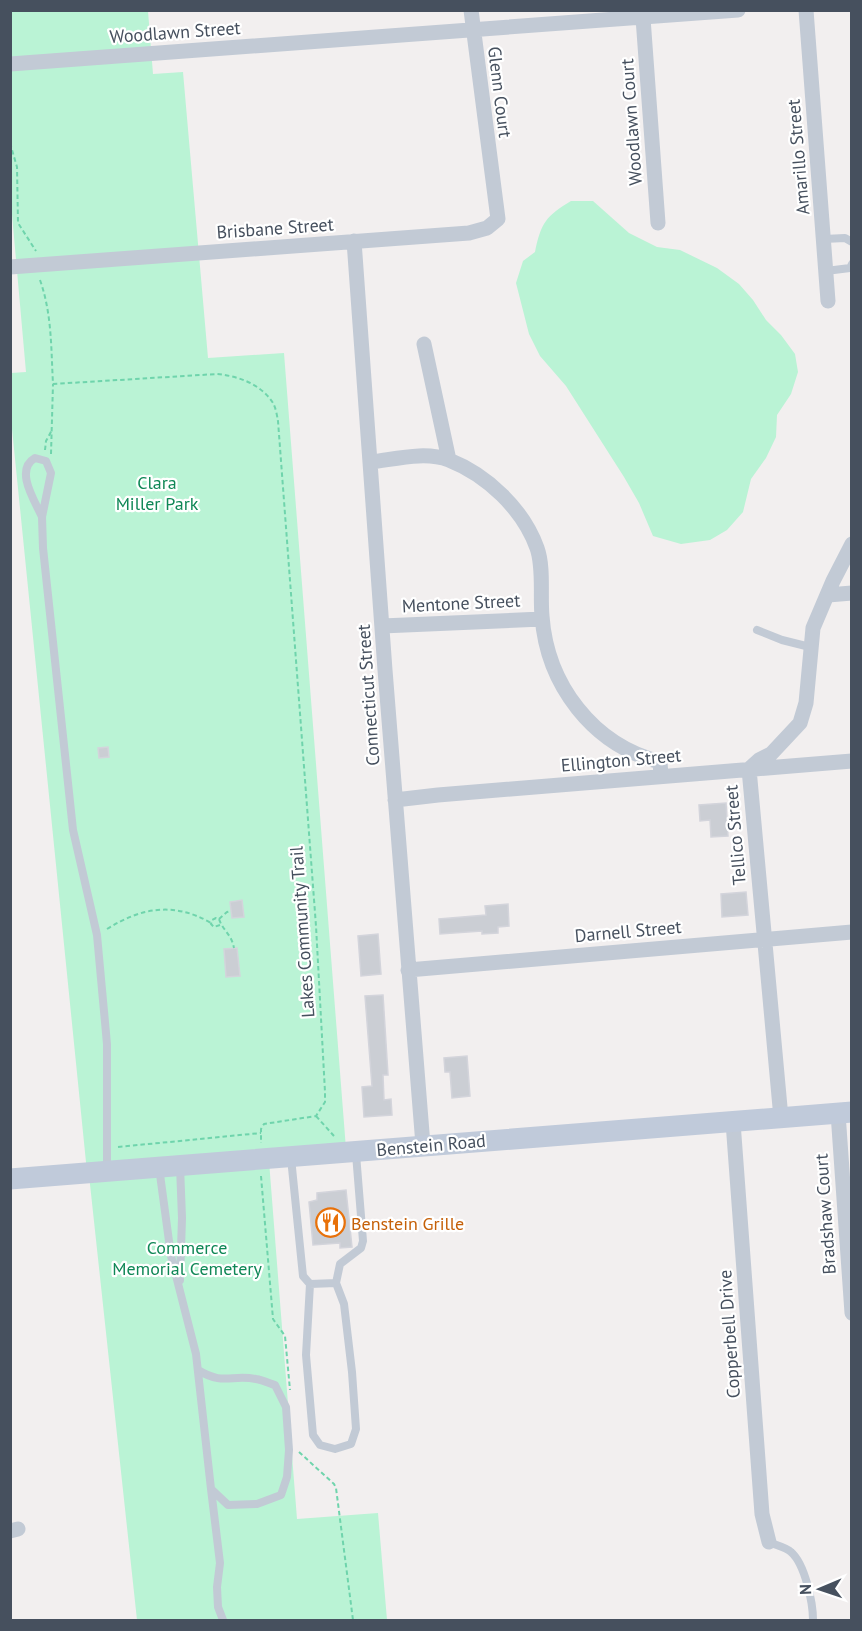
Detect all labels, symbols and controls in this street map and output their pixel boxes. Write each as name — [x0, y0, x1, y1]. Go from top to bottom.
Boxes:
street label: Woodlawn Street — [109, 16, 241, 48]
street label: Glenn Court — [483, 45, 517, 139]
street label: Woodlawn Court — [615, 58, 647, 186]
street label: Amarillo Street — [781, 98, 815, 216]
street label: Brisbane Street — [216, 212, 334, 244]
park label: Clara Miller Park — [116, 471, 199, 515]
street label: Mentone Street — [401, 588, 521, 618]
street label: Connecticut Street — [352, 624, 384, 766]
street label: Ellington Street — [560, 743, 682, 777]
street label: Tellico Street — [719, 784, 751, 886]
street label: Lakes Community Trail — [284, 845, 319, 1019]
street label: Darnell Street — [574, 915, 682, 947]
street label: Benstein Road — [375, 1129, 487, 1161]
street label: Bradshaw Court — [809, 1153, 841, 1275]
restaurant icon: Benstein Grille — [314, 1207, 346, 1239]
place label: Benstein Grille — [351, 1212, 464, 1235]
park label: Commerce Memorial Cemetery — [112, 1236, 262, 1280]
street label: Copperbell Drive — [713, 1269, 745, 1399]
north arrow — [790, 1559, 850, 1619]
text: N — [795, 1584, 815, 1595]

